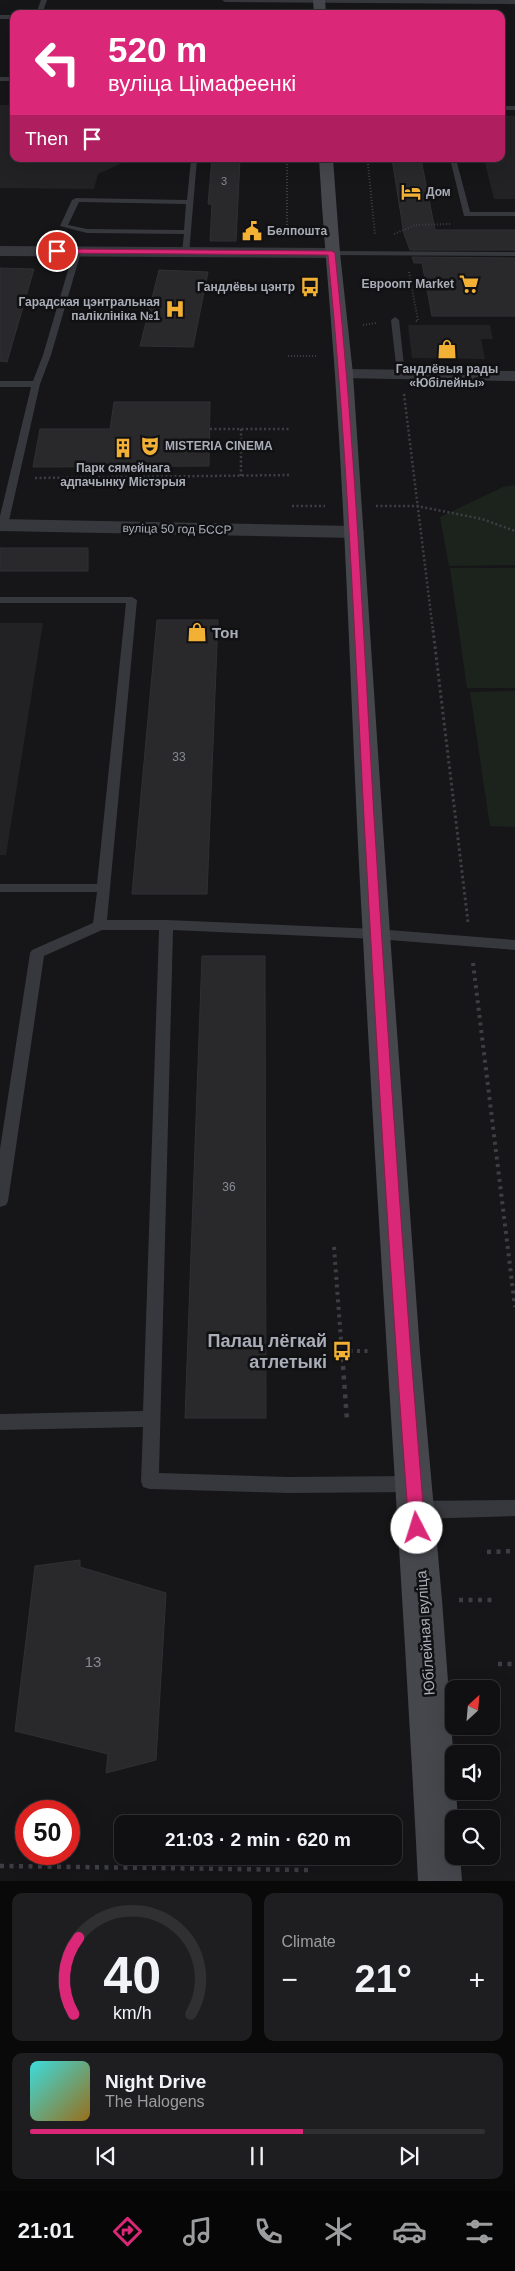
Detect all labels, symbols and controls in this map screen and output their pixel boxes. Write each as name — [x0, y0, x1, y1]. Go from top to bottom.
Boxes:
icon: left — [25, 30, 90, 95]
text: 520 m — [108, 30, 207, 69]
text: вуліца Цімафеенкі — [108, 71, 296, 96]
icon: arrive — [78, 125, 106, 153]
text: Then — [25, 128, 68, 149]
house number: 3 — [221, 175, 227, 187]
hotel icon: Дом — [400, 181, 422, 203]
place label: Дом — [426, 185, 451, 199]
public building icon: Белпошта — [241, 220, 263, 242]
place label: Белпошта — [267, 224, 327, 238]
pin — [36, 230, 78, 272]
icon: arrive — [43, 237, 71, 265]
supermarket icon: Евроопт Market — [458, 273, 480, 295]
bus stop icon: Гандлёвы цэнтр — [299, 276, 321, 298]
place label: Евроопт Market — [361, 277, 454, 291]
place label: Гандлёвы цэнтр — [197, 280, 295, 294]
place label: Гарадская цэнтральная паліклініка №1 — [18, 295, 160, 323]
hospital icon: Гарадская цэнтральная паліклініка №1 — [164, 298, 186, 320]
shop icon: Гандлёвыя рады «Юбілейны» — [436, 338, 458, 360]
place label: Гандлёвыя рады «Юбілейны» — [396, 362, 498, 390]
theatre icon: MISTERIA CINEMA — [139, 435, 161, 457]
building icon: Парк сямейнага адпачынку Містэрыя — [112, 437, 134, 459]
place label: MISTERIA CINEMA — [165, 439, 273, 453]
place label: Парк сямейнага адпачынку Містэрыя — [60, 461, 186, 489]
street label: вуліца 50 год БССР — [122, 521, 232, 537]
shop icon: Тон — [186, 621, 208, 643]
place label: Тон — [212, 624, 238, 641]
house number: 33 — [172, 750, 186, 764]
house number: 36 — [222, 1180, 236, 1194]
place label: Палац лёгкай атлетыкі — [208, 1331, 327, 1372]
bus stop icon: Палац лёгкай атлетыкі — [331, 1340, 353, 1362]
position arrow — [390, 1501, 442, 1553]
street label: Юбілейная вуліца — [412, 1569, 438, 1696]
house number: 13 — [85, 1653, 101, 1670]
north arrow — [445, 1680, 500, 1735]
map controls — [445, 1680, 500, 1865]
button: sound — [445, 1745, 500, 1800]
speed limit sign: 50 — [15, 1800, 80, 1865]
button: search — [445, 1810, 500, 1865]
text: 21:03 · 2 min · 620 m — [165, 1829, 351, 1850]
text: Climate — [282, 1933, 336, 1950]
text: 40 — [103, 1946, 161, 2004]
text: 21° — [355, 1958, 412, 2000]
text: − — [282, 1964, 298, 1995]
text: + — [469, 1964, 485, 1995]
text: km/h — [112, 2003, 151, 2023]
text: Night Drive — [105, 2071, 206, 2092]
text: The Halogens — [105, 2093, 205, 2110]
icon: previous — [92, 2142, 120, 2170]
icon: pause — [243, 2142, 271, 2170]
icon: next — [395, 2142, 423, 2170]
icon: directions — [110, 2214, 145, 2249]
icon: music — [180, 2214, 215, 2249]
icon: phone — [251, 2214, 286, 2249]
icon: climate — [321, 2214, 356, 2249]
icon: car — [392, 2214, 427, 2249]
icon: filters — [462, 2214, 497, 2249]
text: 21:01 — [18, 2218, 74, 2243]

